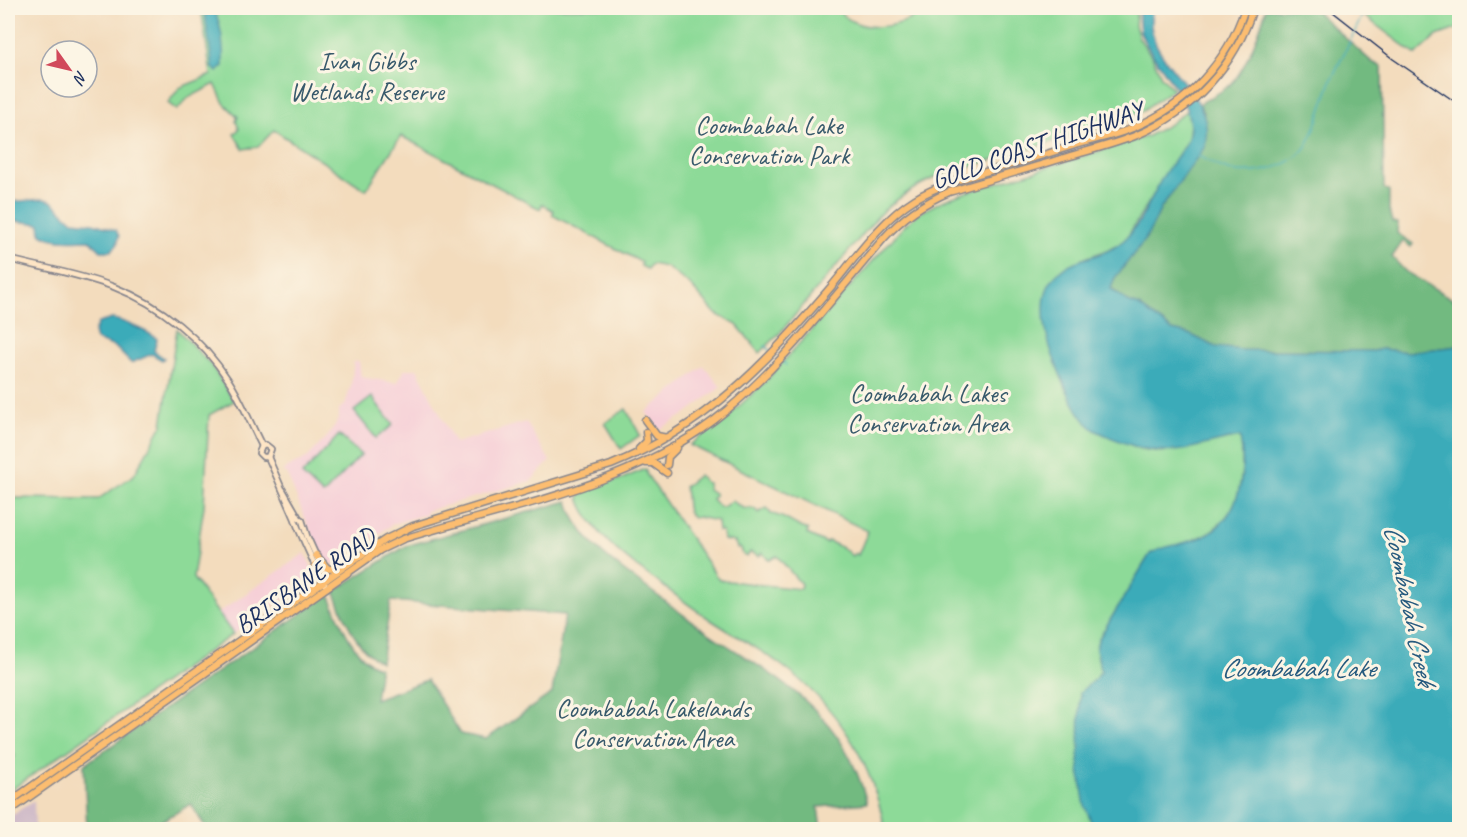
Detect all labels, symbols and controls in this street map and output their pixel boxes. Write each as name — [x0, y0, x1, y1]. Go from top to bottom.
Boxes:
north arrow — [39, 39, 99, 99]
park label: Ivan Gibbs Wetlands Reserve — [290, 45, 445, 108]
text: N — [68, 67, 92, 89]
street label: GOLD COAST HIGHWAY — [927, 92, 1151, 197]
park label: Coombabah Lake Conservation Park — [689, 109, 851, 172]
park label: Coombabah Lakes Conservation Area — [847, 377, 1010, 440]
street label: BRISBANE ROAD — [228, 519, 383, 642]
water label: Coombabah Creek — [1377, 522, 1445, 693]
water label: Coombabah Lake — [1221, 651, 1379, 685]
park label: Coombabah Lakelands Conservation Area — [556, 692, 752, 755]

